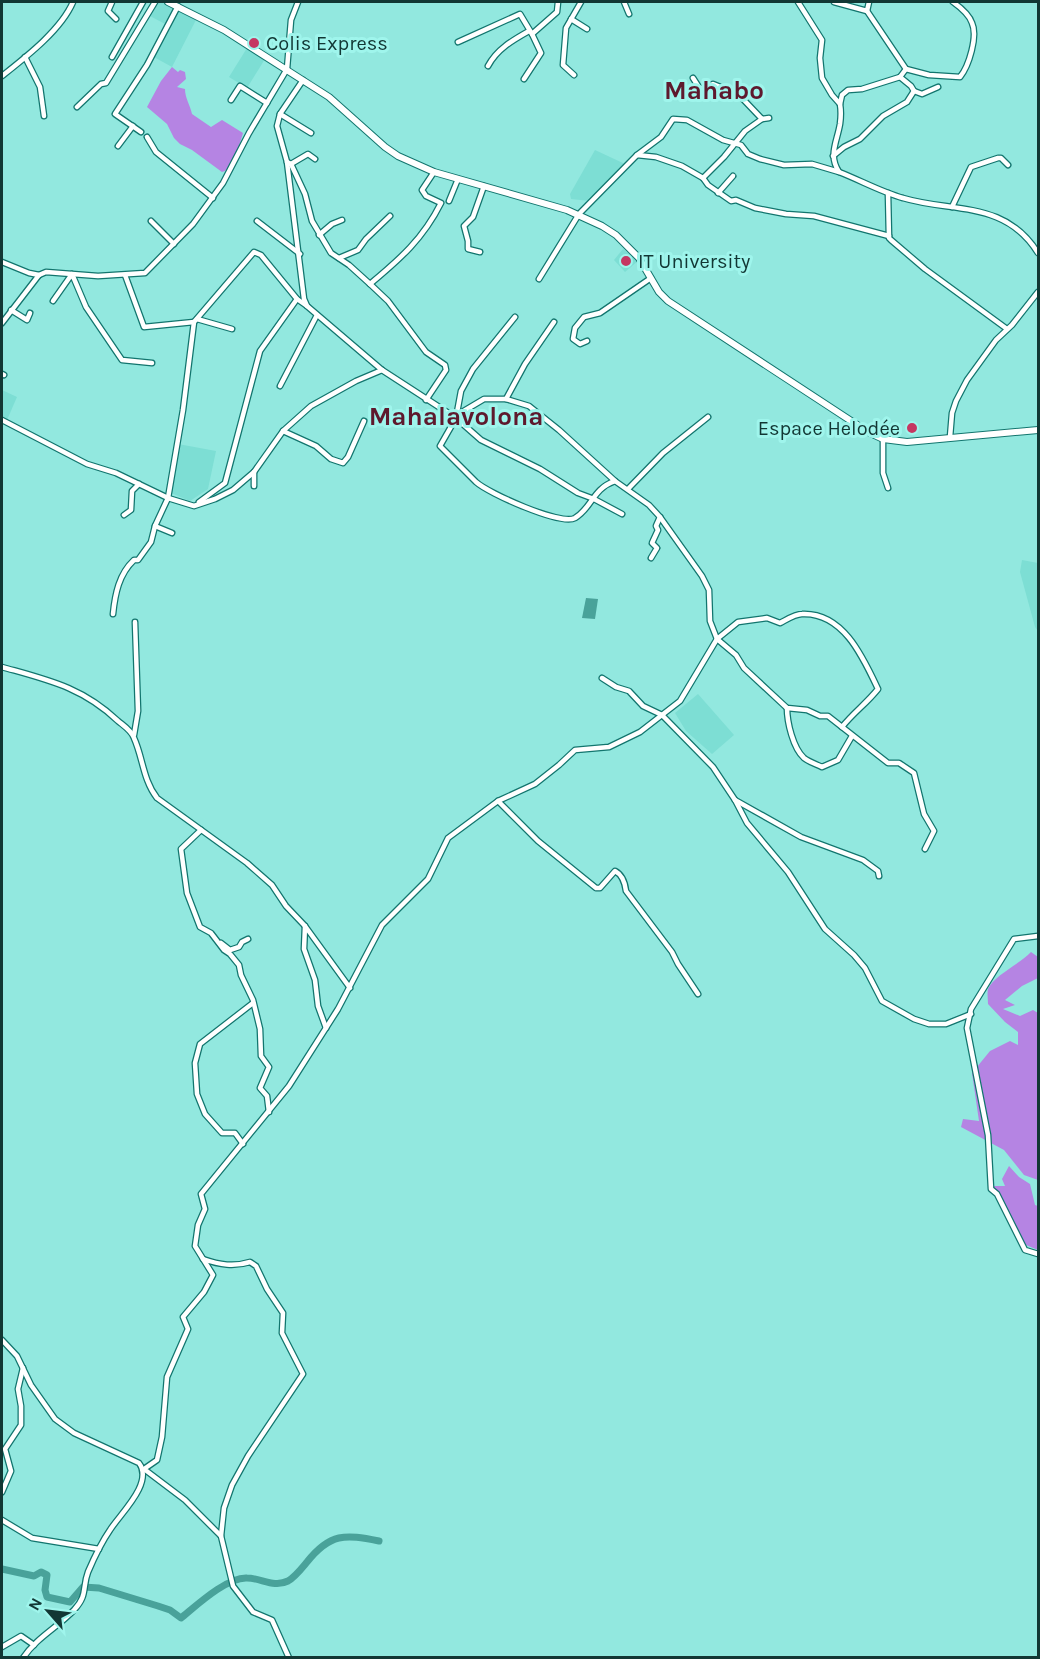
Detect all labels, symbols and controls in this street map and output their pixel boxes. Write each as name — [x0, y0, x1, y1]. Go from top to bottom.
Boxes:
place label: Colis Express — [266, 32, 388, 55]
marker: Colis Express — [247, 36, 261, 50]
district label: Mahabo — [664, 75, 764, 106]
place label: IT University — [638, 250, 750, 273]
marker: IT University — [619, 254, 633, 268]
district label: Mahalavolona — [369, 401, 543, 432]
place label: Espace Helodée — [758, 417, 900, 440]
marker: Espace Helodée — [905, 421, 919, 435]
north arrow — [18, 1581, 78, 1641]
text: N — [24, 1595, 46, 1614]

